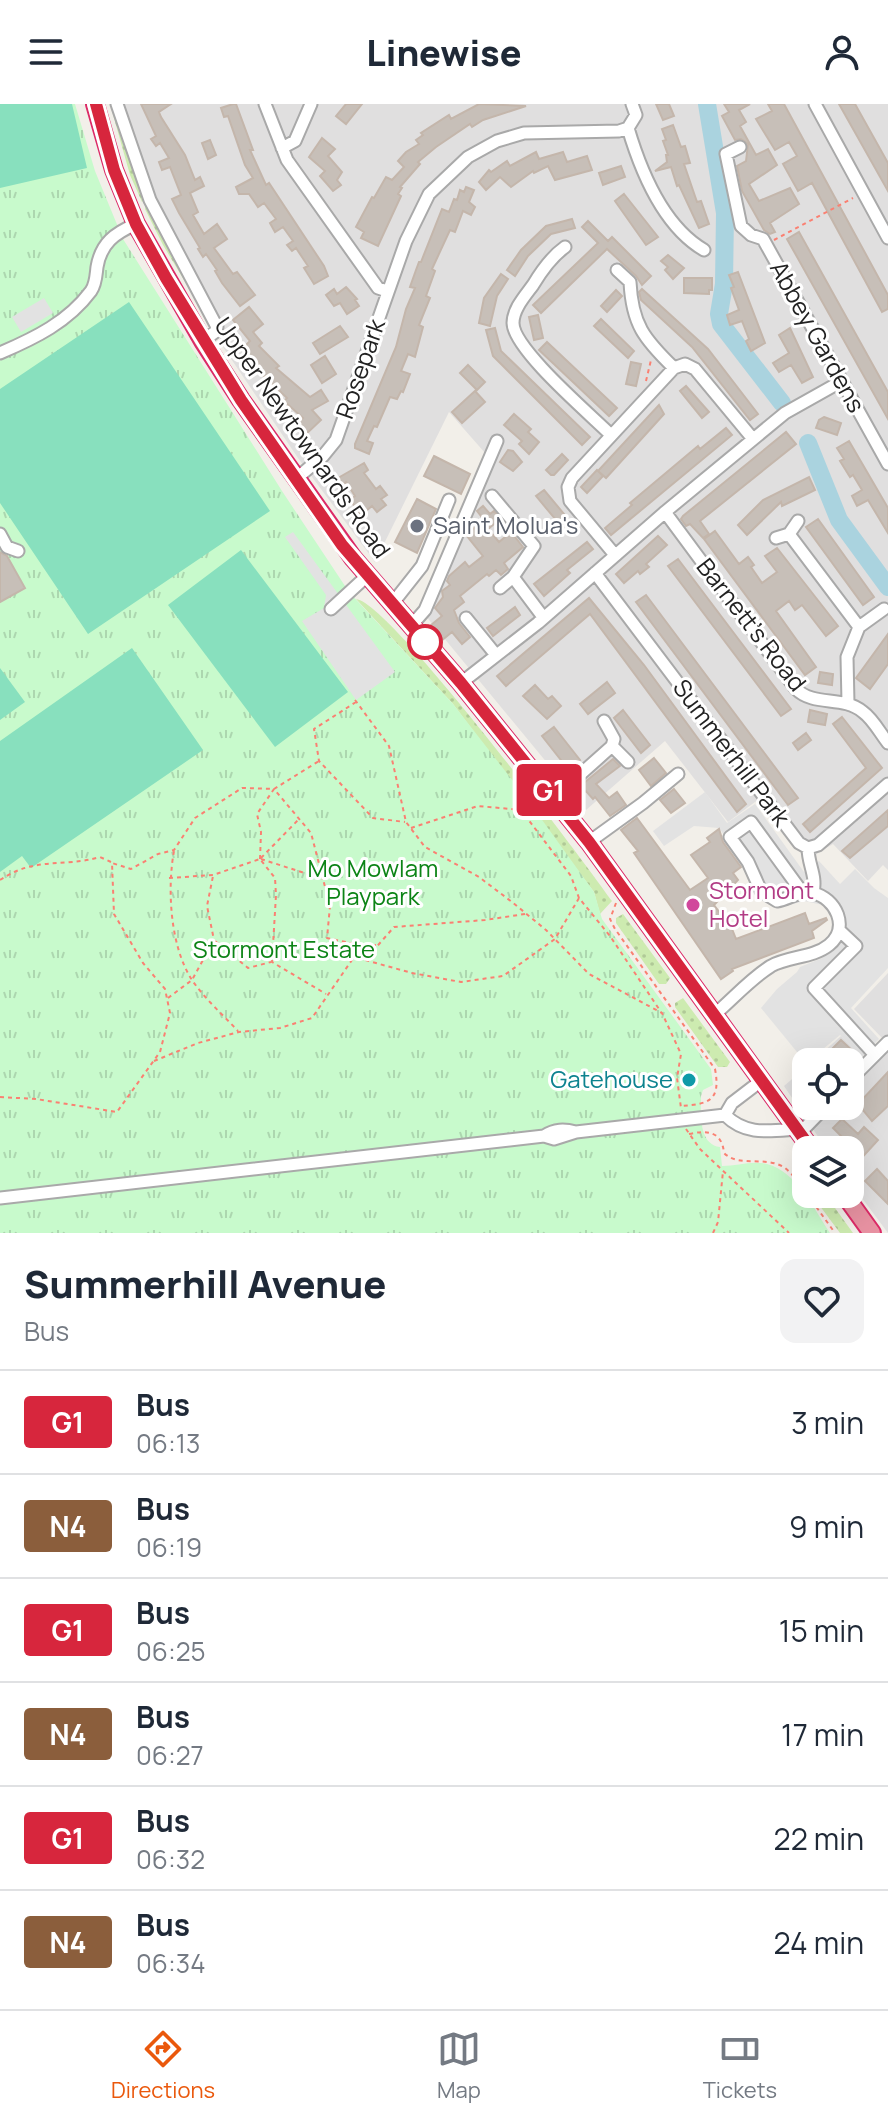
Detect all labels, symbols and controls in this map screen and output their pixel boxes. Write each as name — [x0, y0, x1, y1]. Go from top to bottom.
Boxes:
text: Linewise — [366, 28, 522, 77]
icon: menu — [24, 30, 68, 74]
icon: person — [820, 30, 864, 74]
street label: Abbey Gardens — [763, 255, 874, 418]
street label: Upper Newtownards Road — [207, 310, 399, 564]
street label: Rosepark — [327, 313, 392, 423]
place label: Saint Molua's — [433, 508, 578, 541]
marker: Saint Molua's — [408, 517, 426, 535]
street label: Barnett's Road — [690, 551, 815, 697]
unlabelled marker — [408, 625, 442, 659]
street label: Summerhill Park — [666, 672, 799, 833]
line badge: G1 — [513, 764, 585, 816]
text: G1 — [533, 771, 565, 809]
park label: Mo Mowlam Playpark — [308, 851, 438, 912]
place label: Stormont Hotel — [709, 873, 814, 934]
marker: Stormont Hotel — [684, 896, 702, 914]
park label: Stormont Estate — [193, 932, 375, 965]
map controls — [792, 1048, 864, 1208]
button: locate — [792, 1048, 864, 1120]
place label: Gatehouse — [550, 1062, 673, 1095]
marker: Gatehouse — [680, 1071, 698, 1089]
button: layers — [792, 1136, 864, 1208]
text: Summerhill Avenue — [24, 1257, 386, 1309]
button: heart — [780, 1259, 864, 1343]
text: Bus — [24, 1313, 69, 1349]
text: Bus — [136, 1384, 190, 1425]
text: 3 min — [791, 1402, 864, 1443]
text: G1 — [52, 1403, 84, 1441]
text: 06:13 — [136, 1425, 200, 1461]
text: Bus — [136, 1488, 190, 1529]
text: 9 min — [789, 1506, 864, 1547]
text: N4 — [49, 1507, 87, 1545]
text: 06:19 — [136, 1529, 202, 1565]
text: Bus — [136, 1592, 190, 1633]
text: 15 min — [779, 1610, 864, 1651]
text: G1 — [52, 1611, 84, 1649]
text: 06:25 — [136, 1633, 206, 1669]
text: Bus — [136, 1696, 190, 1737]
text: 17 min — [781, 1714, 864, 1755]
text: N4 — [49, 1715, 87, 1753]
text: 06:27 — [136, 1737, 204, 1773]
text: Bus — [136, 1800, 190, 1841]
text: 22 min — [774, 1818, 864, 1859]
text: G1 — [52, 1819, 84, 1857]
text: 06:32 — [136, 1841, 205, 1877]
text: Bus — [136, 1904, 190, 1945]
text: 24 min — [774, 1922, 864, 1963]
text: N4 — [49, 1923, 87, 1961]
text: 06:34 — [136, 1945, 205, 1981]
tab: Directions — [111, 2027, 215, 2105]
tab: Map — [437, 2027, 481, 2105]
tab: Tickets — [703, 2027, 777, 2105]

